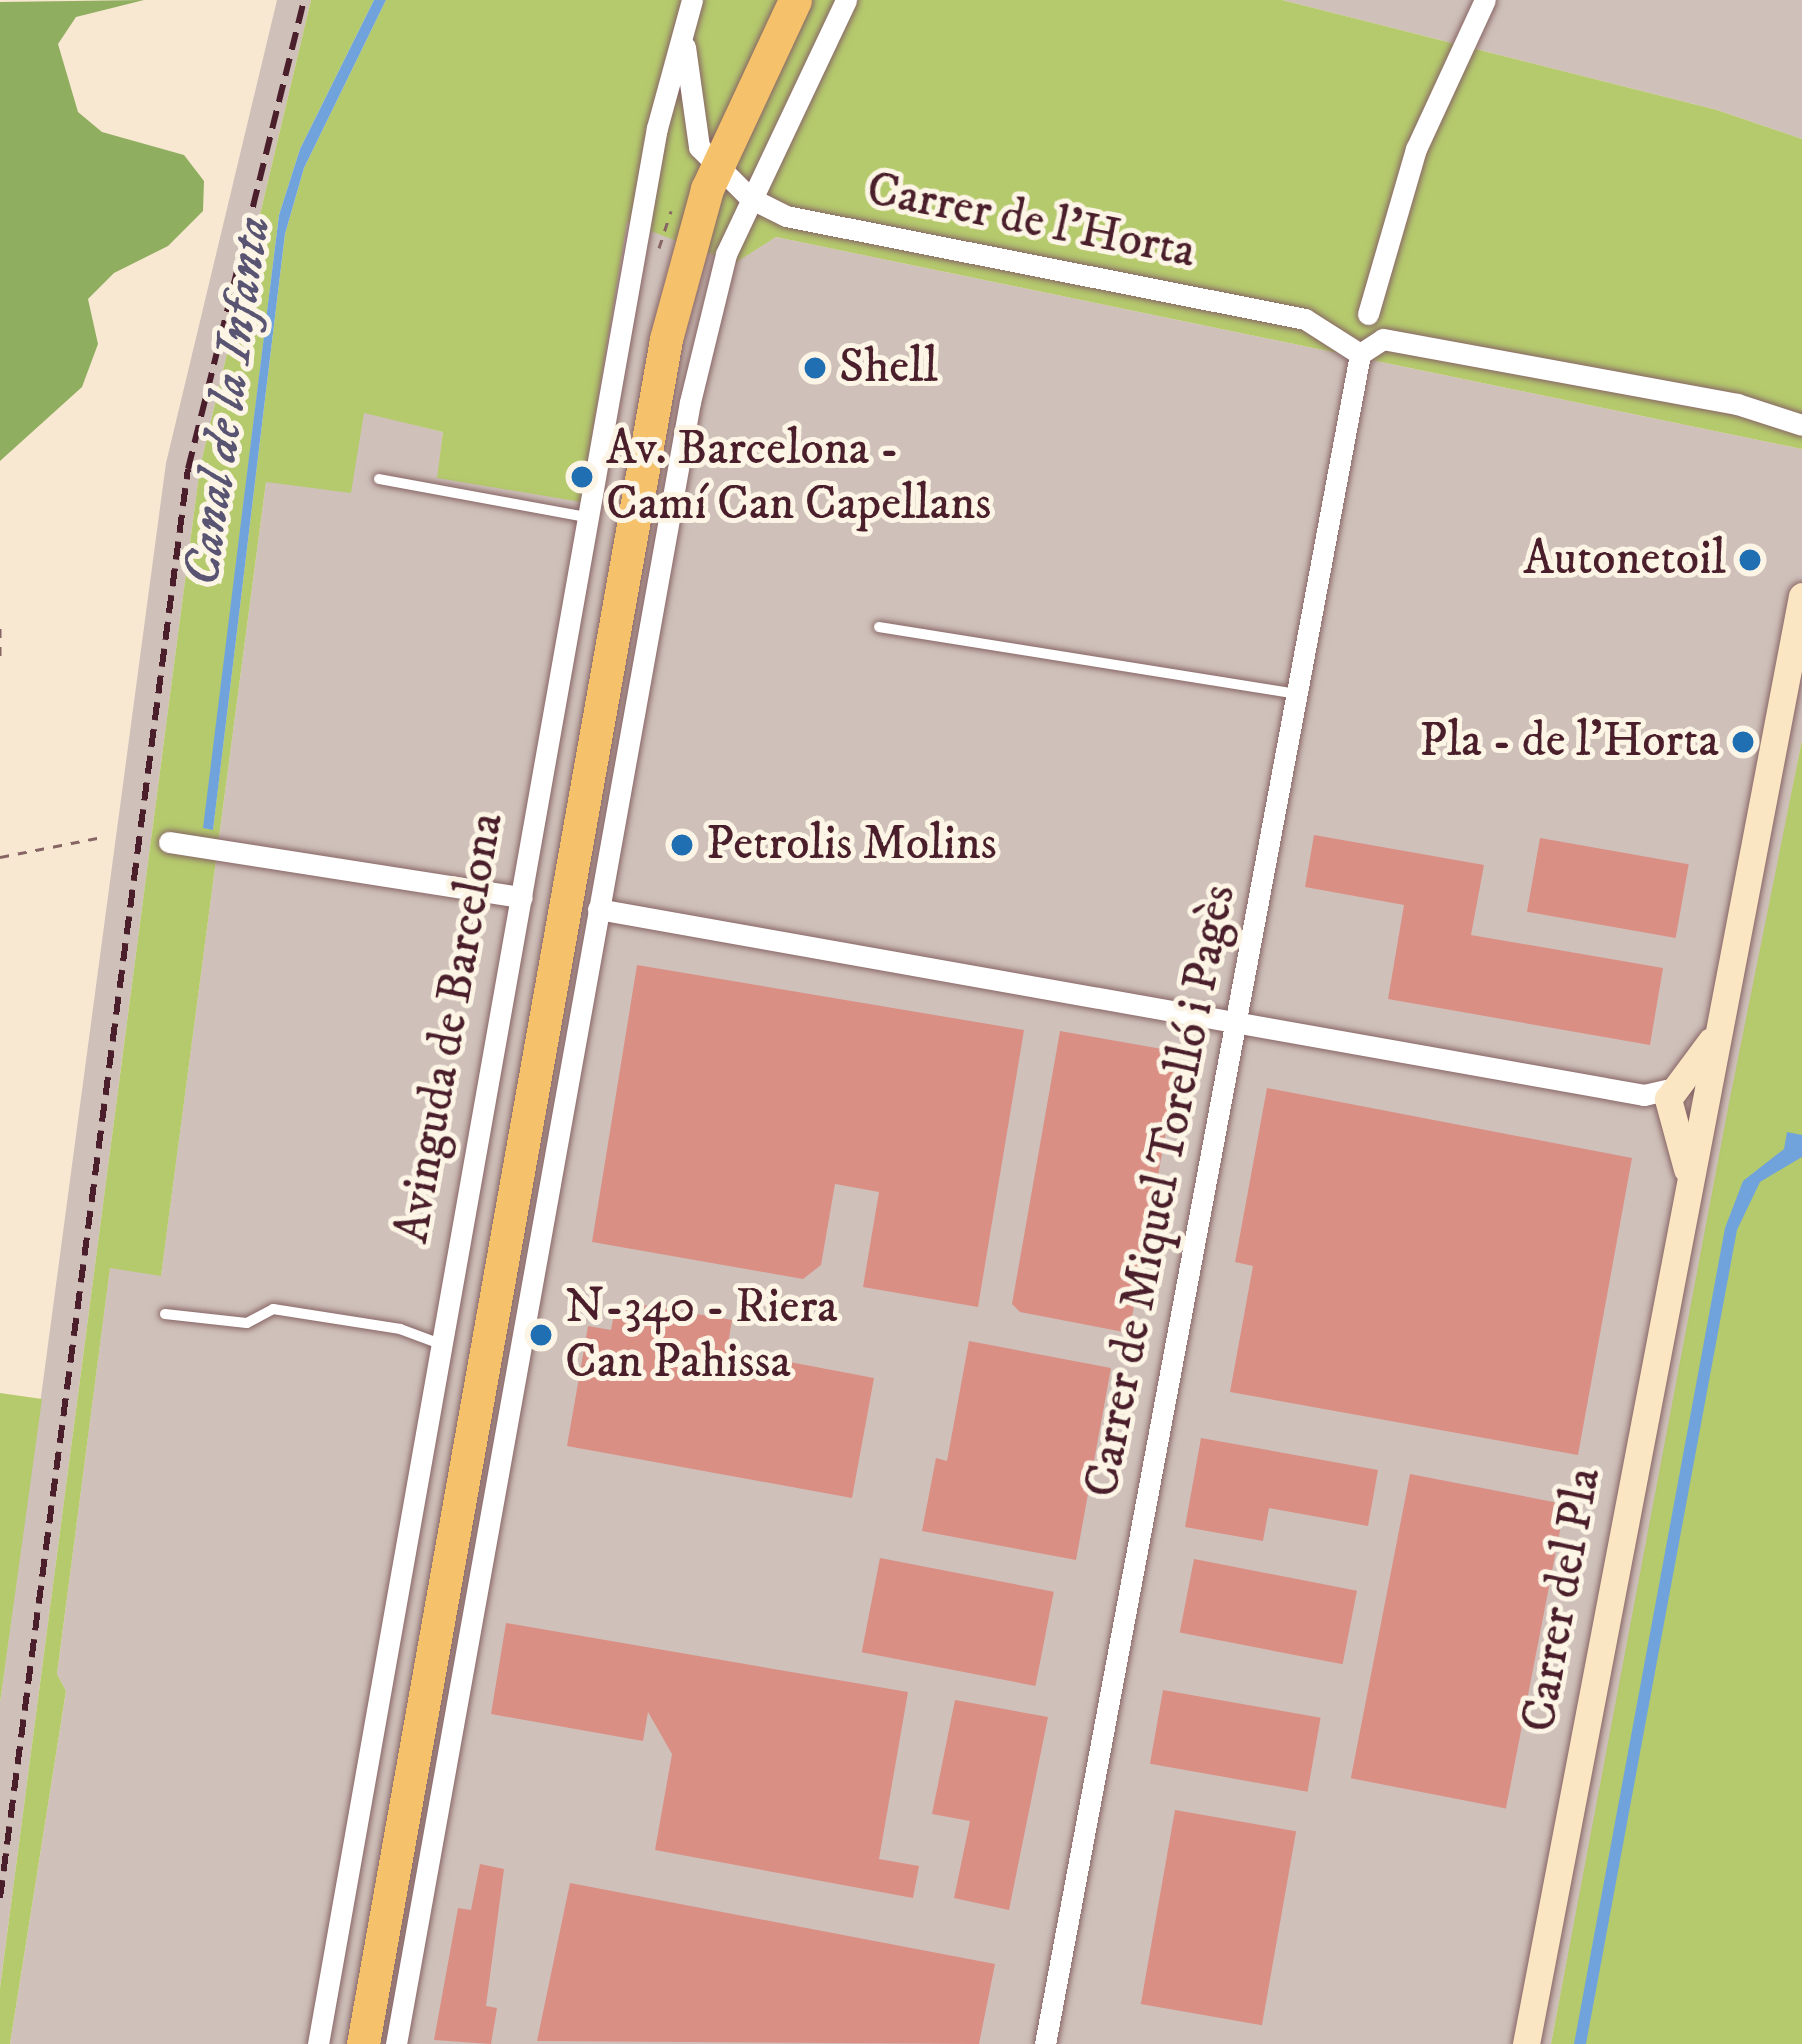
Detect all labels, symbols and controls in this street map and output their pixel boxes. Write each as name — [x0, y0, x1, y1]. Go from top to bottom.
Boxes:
street label: Carrer de l'Horta — [862, 161, 1200, 281]
water label: Canal de la Infanta — [172, 212, 284, 590]
place label: Shell — [839, 339, 938, 397]
marker: Shell — [802, 355, 828, 381]
place label: Av. Barcelona - Camí Can Capellans — [606, 420, 991, 533]
marker: Av. Barcelona - Camí Can Capellans — [569, 464, 595, 490]
place label: Autonetoil — [1523, 531, 1726, 589]
marker: Autonetoil — [1737, 547, 1763, 573]
place label: Pla - de l'Horta — [1419, 713, 1719, 771]
marker: Pla - de l'Horta — [1730, 729, 1756, 755]
street label: Avinguda de Barcelona — [384, 809, 516, 1247]
place label: Petrolis Molins — [706, 816, 997, 874]
marker: Petrolis Molins — [669, 832, 695, 858]
street label: Carrer de Miquel Torelló i Pagès — [1073, 880, 1249, 1502]
place label: N-340 - Riera Can Pahissa — [565, 1278, 838, 1391]
marker: N-340 - Riera Can Pahissa — [528, 1322, 554, 1348]
street label: Carrer del Pla — [1510, 1464, 1614, 1736]

